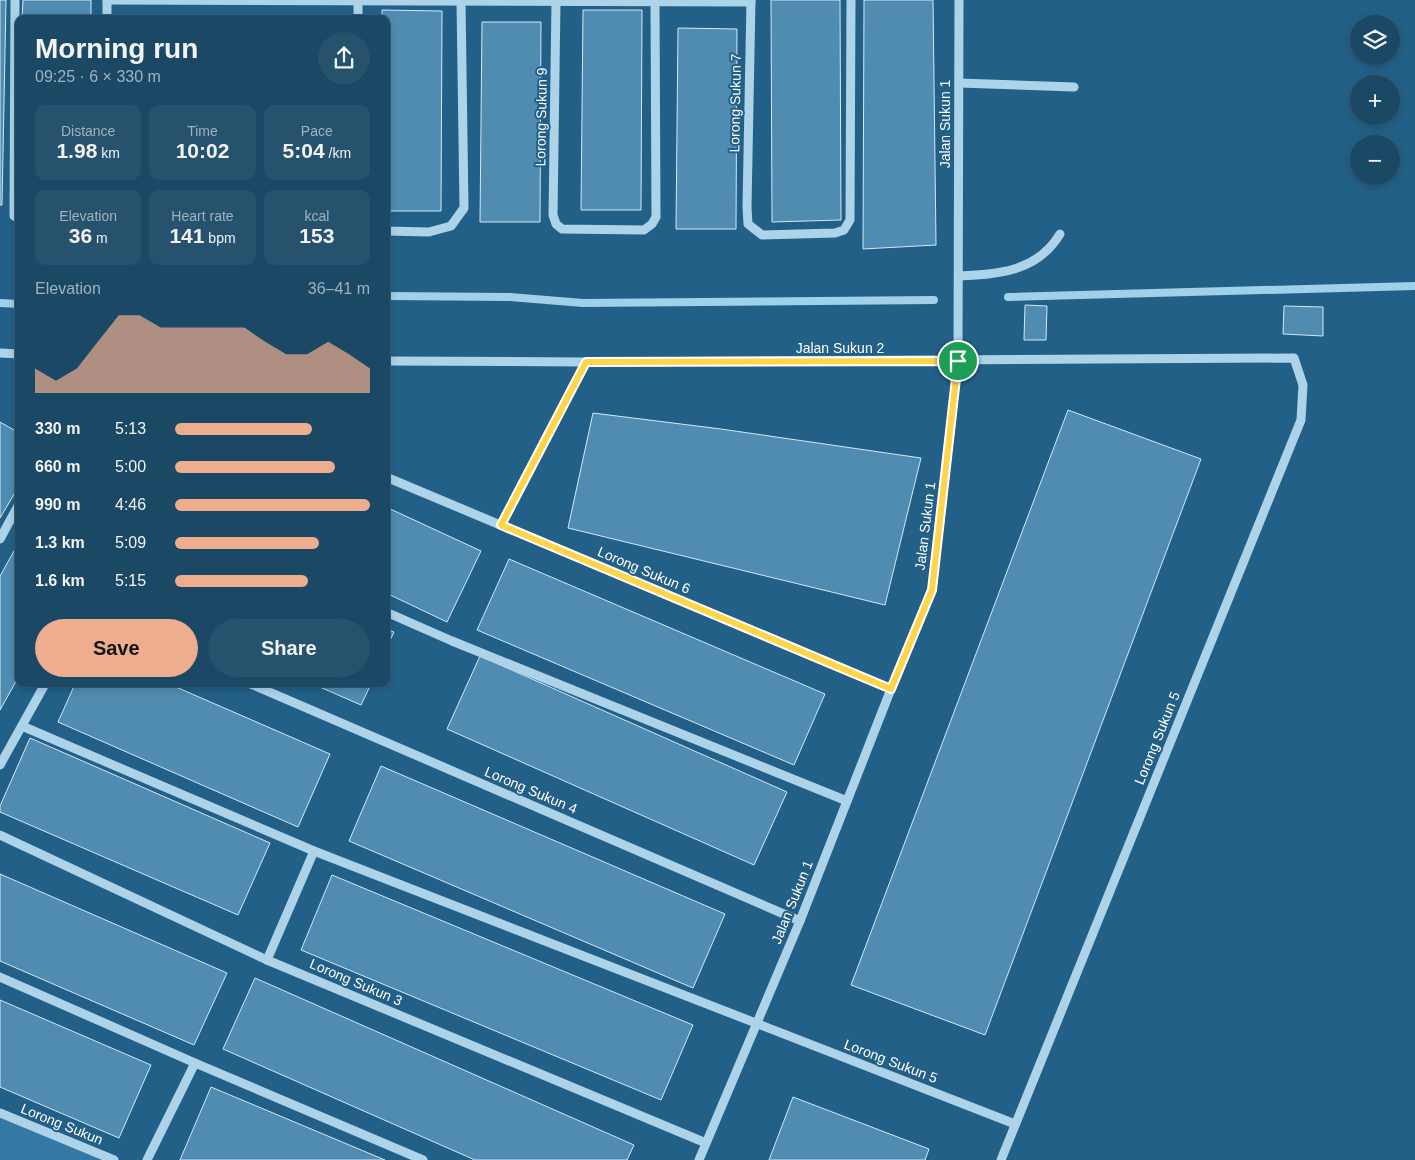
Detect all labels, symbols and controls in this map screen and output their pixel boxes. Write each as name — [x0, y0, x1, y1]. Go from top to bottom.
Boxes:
map controls — [1350, 15, 1400, 185]
button: layers — [1350, 15, 1400, 65]
button: share — [318, 32, 370, 84]
text: Morning run — [35, 33, 198, 64]
street label: Lorong Sukun 7 — [726, 53, 744, 153]
street label: Lorong Sukun 9 — [532, 67, 550, 167]
text: 09:25 · 6 × 330 m — [35, 68, 161, 85]
button: + — [1350, 75, 1400, 125]
street label: Jalan Sukun 1 — [937, 79, 953, 168]
text: Distance — [61, 123, 115, 139]
text: Time — [187, 123, 218, 139]
text: Pace — [301, 123, 333, 139]
button: − — [1350, 135, 1400, 185]
text: 1.98 — [56, 139, 97, 162]
text: 10:02 — [176, 139, 229, 162]
text: 5:04 — [283, 139, 325, 162]
text: km — [97, 145, 120, 161]
text: /km — [325, 145, 351, 161]
text: Elevation — [59, 208, 117, 224]
text: Heart rate — [171, 208, 234, 224]
text: kcal — [304, 208, 329, 224]
text: 36 — [69, 224, 92, 247]
text: 141 — [169, 224, 204, 247]
text: 153 — [299, 224, 334, 247]
text: m — [92, 230, 108, 246]
text: bpm — [204, 230, 236, 246]
text: Elevation — [35, 280, 101, 297]
text: 36–41 m — [308, 280, 370, 297]
street label: Jalan Sukun 2 — [796, 340, 885, 356]
pin — [937, 340, 979, 382]
icon: arrive — [944, 347, 972, 375]
text: 330 m — [35, 420, 80, 437]
text: 5:13 — [115, 420, 146, 437]
text: 660 m — [35, 458, 80, 475]
text: 5:00 — [115, 458, 146, 475]
street label: Jalan Sukun 1 — [912, 481, 938, 571]
text: 990 m — [35, 496, 80, 513]
text: 4:46 — [115, 496, 146, 513]
text: 1.3 km — [35, 534, 85, 551]
text: 5:09 — [115, 534, 146, 551]
street label: Lorong Sukun 6 — [595, 543, 693, 597]
text: 1.6 km — [35, 572, 85, 589]
text: 5:15 — [115, 572, 146, 589]
button: Save — [35, 619, 198, 677]
button: Share — [208, 619, 370, 677]
street label: Lorong Sukun 5 — [1131, 689, 1183, 787]
street label: Lorong Sukun 4 — [482, 763, 580, 817]
street label: Jalan Sukun 1 — [768, 858, 816, 946]
street label: Lorong Sukun 3 — [307, 955, 405, 1009]
street label: Lorong Sukun 5 — [842, 1036, 940, 1086]
street label: Lorong Sukun — [19, 1100, 105, 1148]

